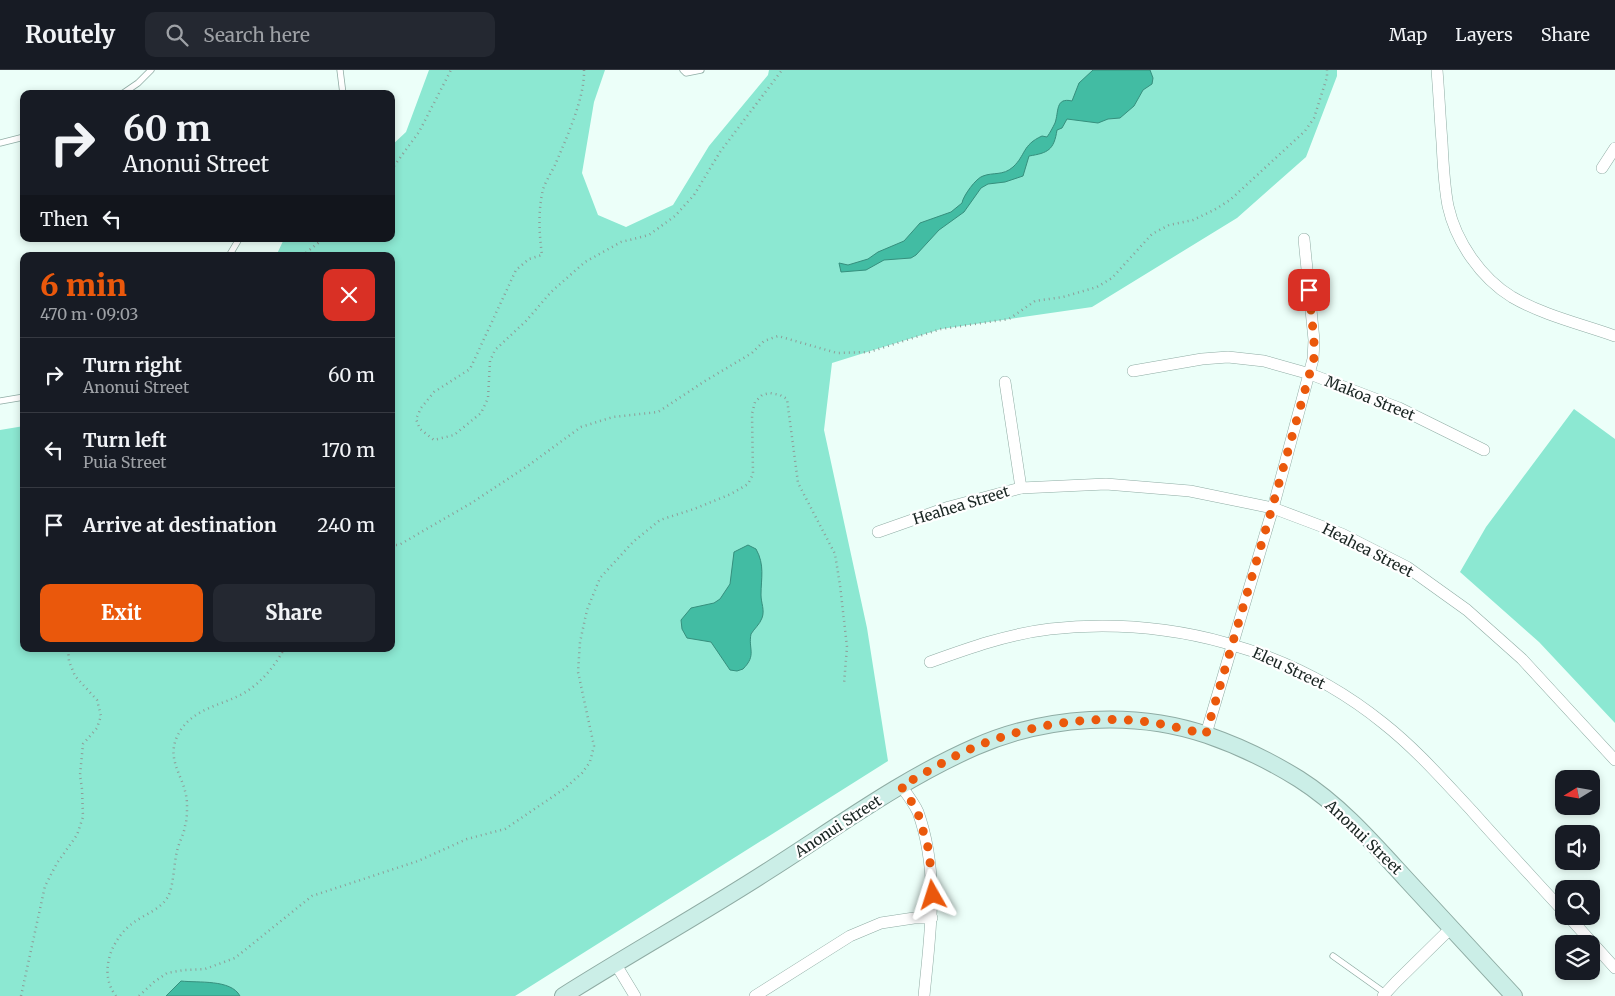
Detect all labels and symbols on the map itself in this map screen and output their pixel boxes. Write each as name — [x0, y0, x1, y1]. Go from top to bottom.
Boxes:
pin — [1288, 269, 1330, 311]
street label: Makoa Street — [1322, 371, 1418, 425]
street label: Heahea Street — [910, 481, 1012, 529]
street label: Heahea Street — [1319, 519, 1417, 581]
street label: Eleu Street — [1250, 643, 1329, 693]
north arrow — [1555, 770, 1600, 815]
street label: Anonui Street — [790, 791, 885, 862]
street label: Anonui Street — [1321, 795, 1407, 879]
position arrow — [906, 868, 958, 920]

